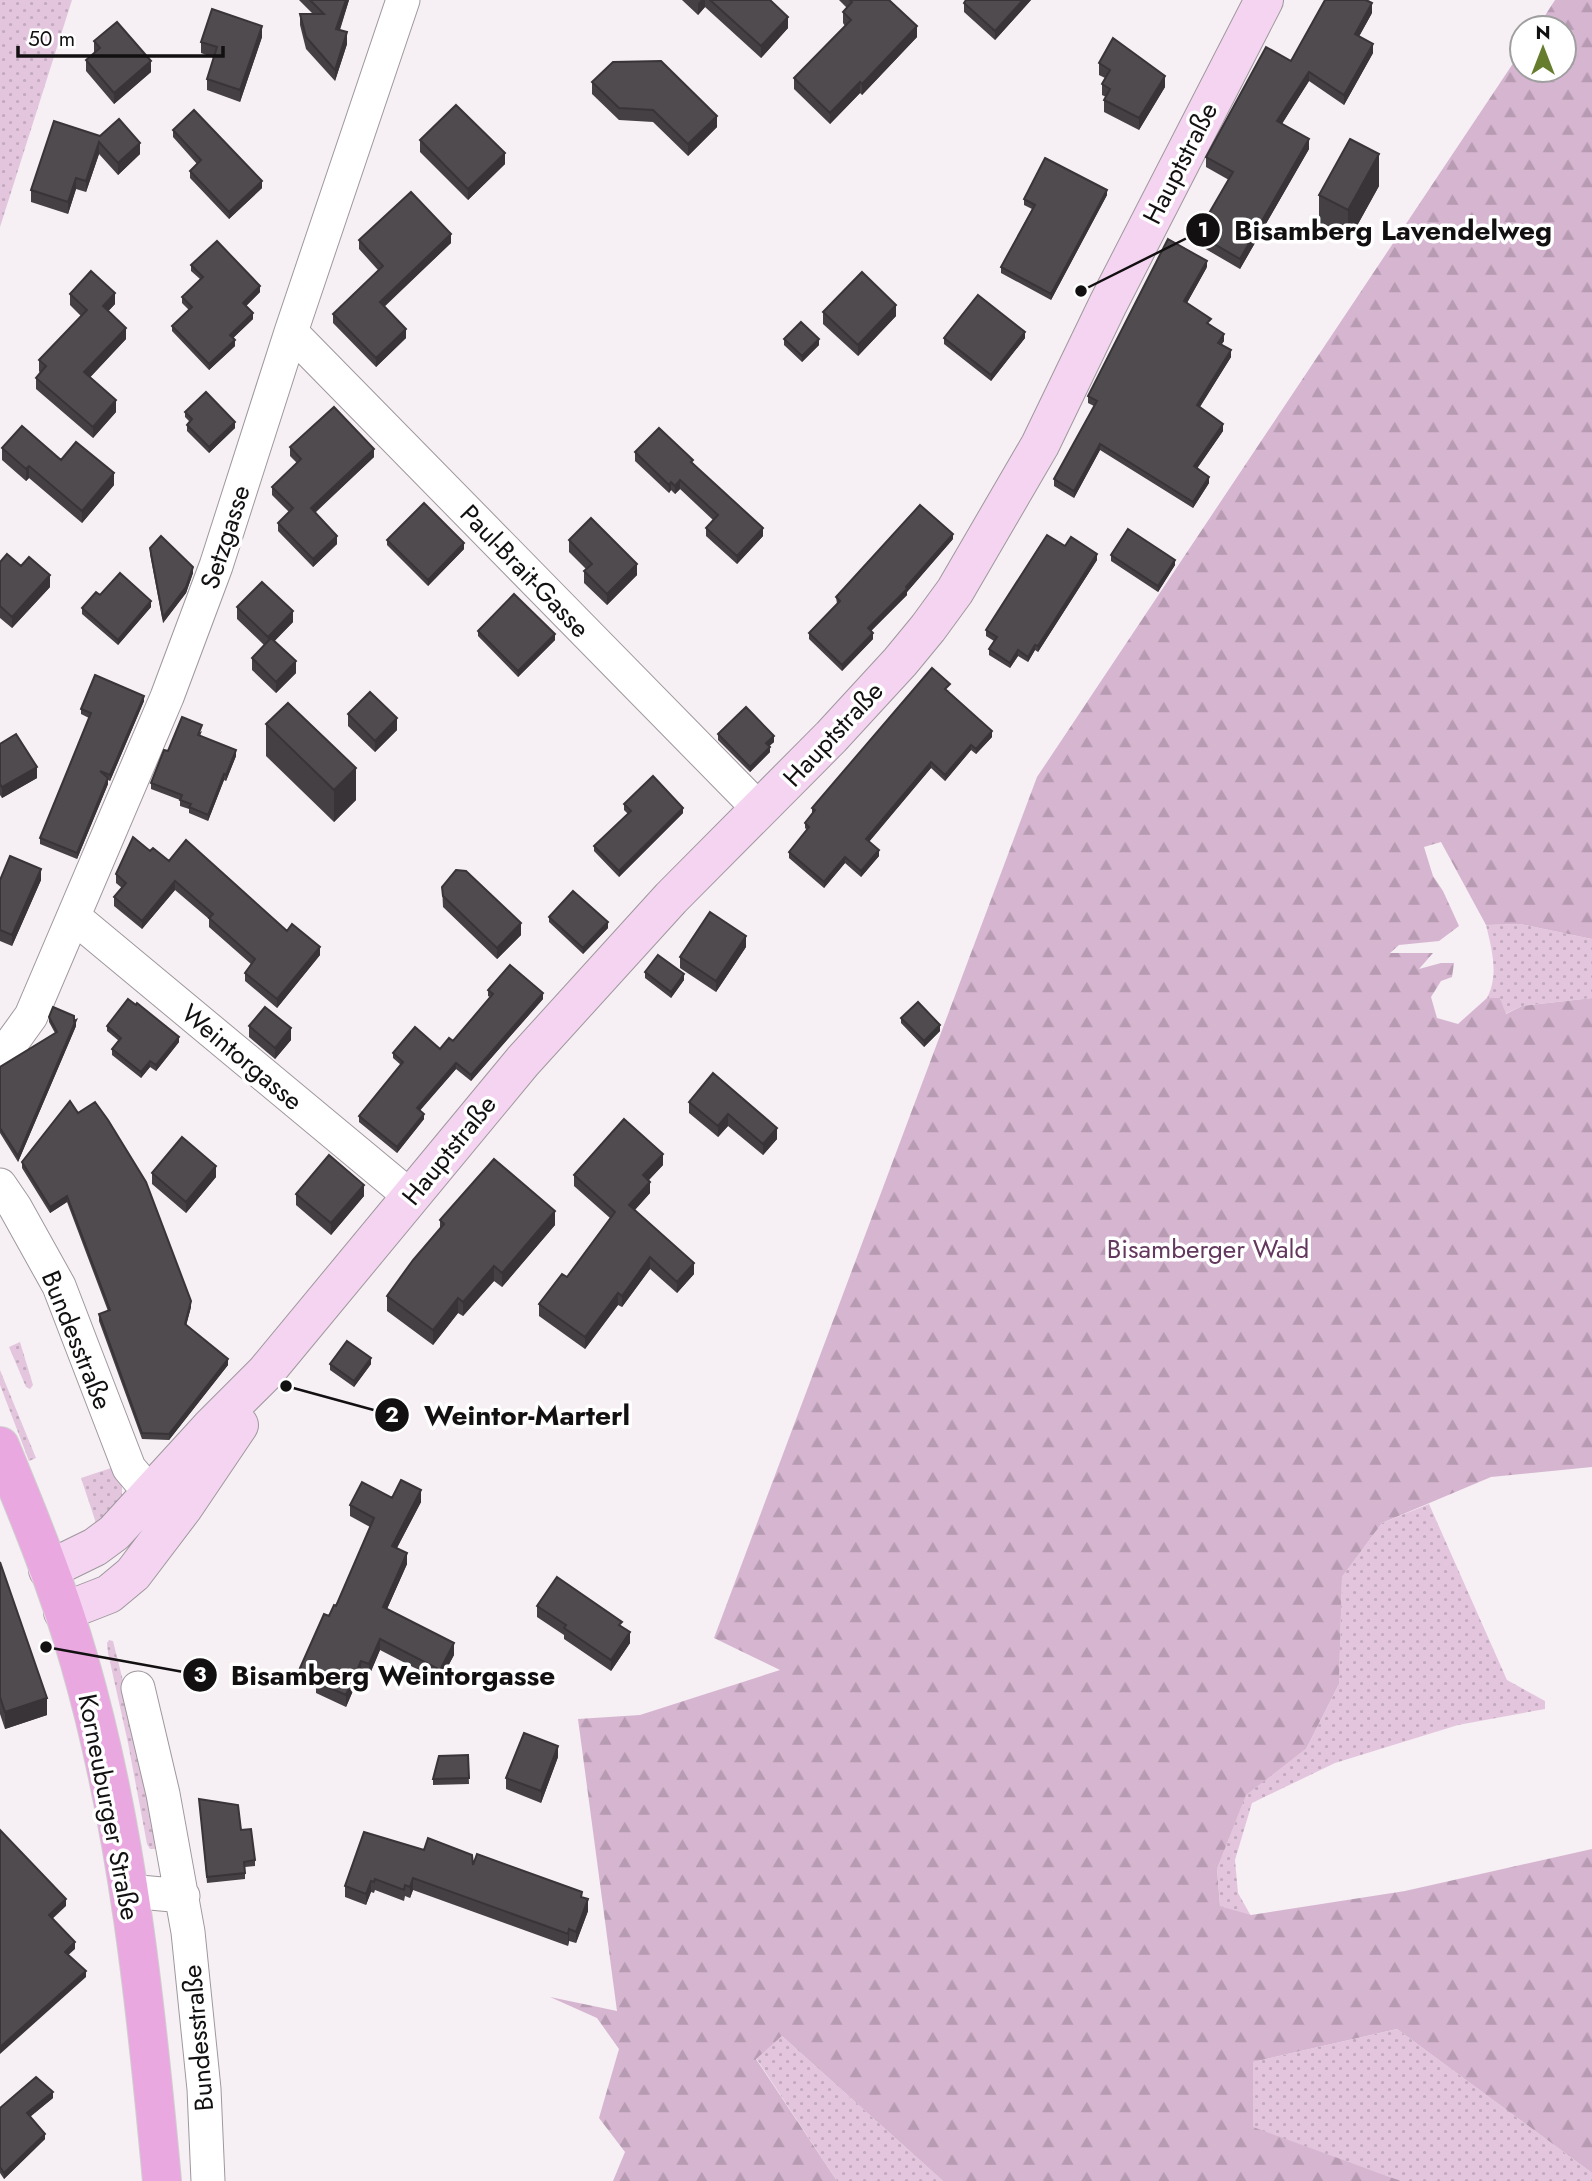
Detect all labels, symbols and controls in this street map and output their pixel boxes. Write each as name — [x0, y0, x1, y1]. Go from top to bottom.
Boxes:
scale bar — [18, 14, 222, 58]
north arrow — [1508, 14, 1578, 84]
text: N — [1535, 19, 1551, 46]
text: 50 m — [28, 24, 75, 54]
street label: Hauptstraße — [1133, 96, 1227, 230]
callout: Bisamberg Lavendelweg — [1185, 206, 1567, 255]
text: Bisamberg Lavendelweg — [1234, 210, 1552, 251]
text: 1 — [1198, 215, 1208, 245]
street label: Setzgasse — [190, 480, 260, 594]
street label: Paul-Brait-Gasse — [451, 496, 599, 646]
street label: Hauptstraße — [774, 673, 892, 795]
street label: Weintorgasse — [173, 995, 311, 1119]
street label: Hauptstraße — [393, 1087, 505, 1213]
park label: Bisamberger Wald — [1107, 1230, 1309, 1268]
street label: Bundesstraße — [32, 1265, 122, 1415]
callout: Weintor-Marterl — [375, 1391, 644, 1440]
text: Weintor-Marterl — [424, 1395, 630, 1436]
text: 2 — [385, 1400, 399, 1430]
callout: Bisamberg Weintorgasse — [182, 1651, 570, 1700]
text: Bisamberg Weintorgasse — [231, 1655, 555, 1696]
text: 3 — [193, 1660, 207, 1690]
street label: Korneuburger Straße — [68, 1691, 150, 1923]
street label: Bundesstraße — [173, 1963, 223, 2113]

